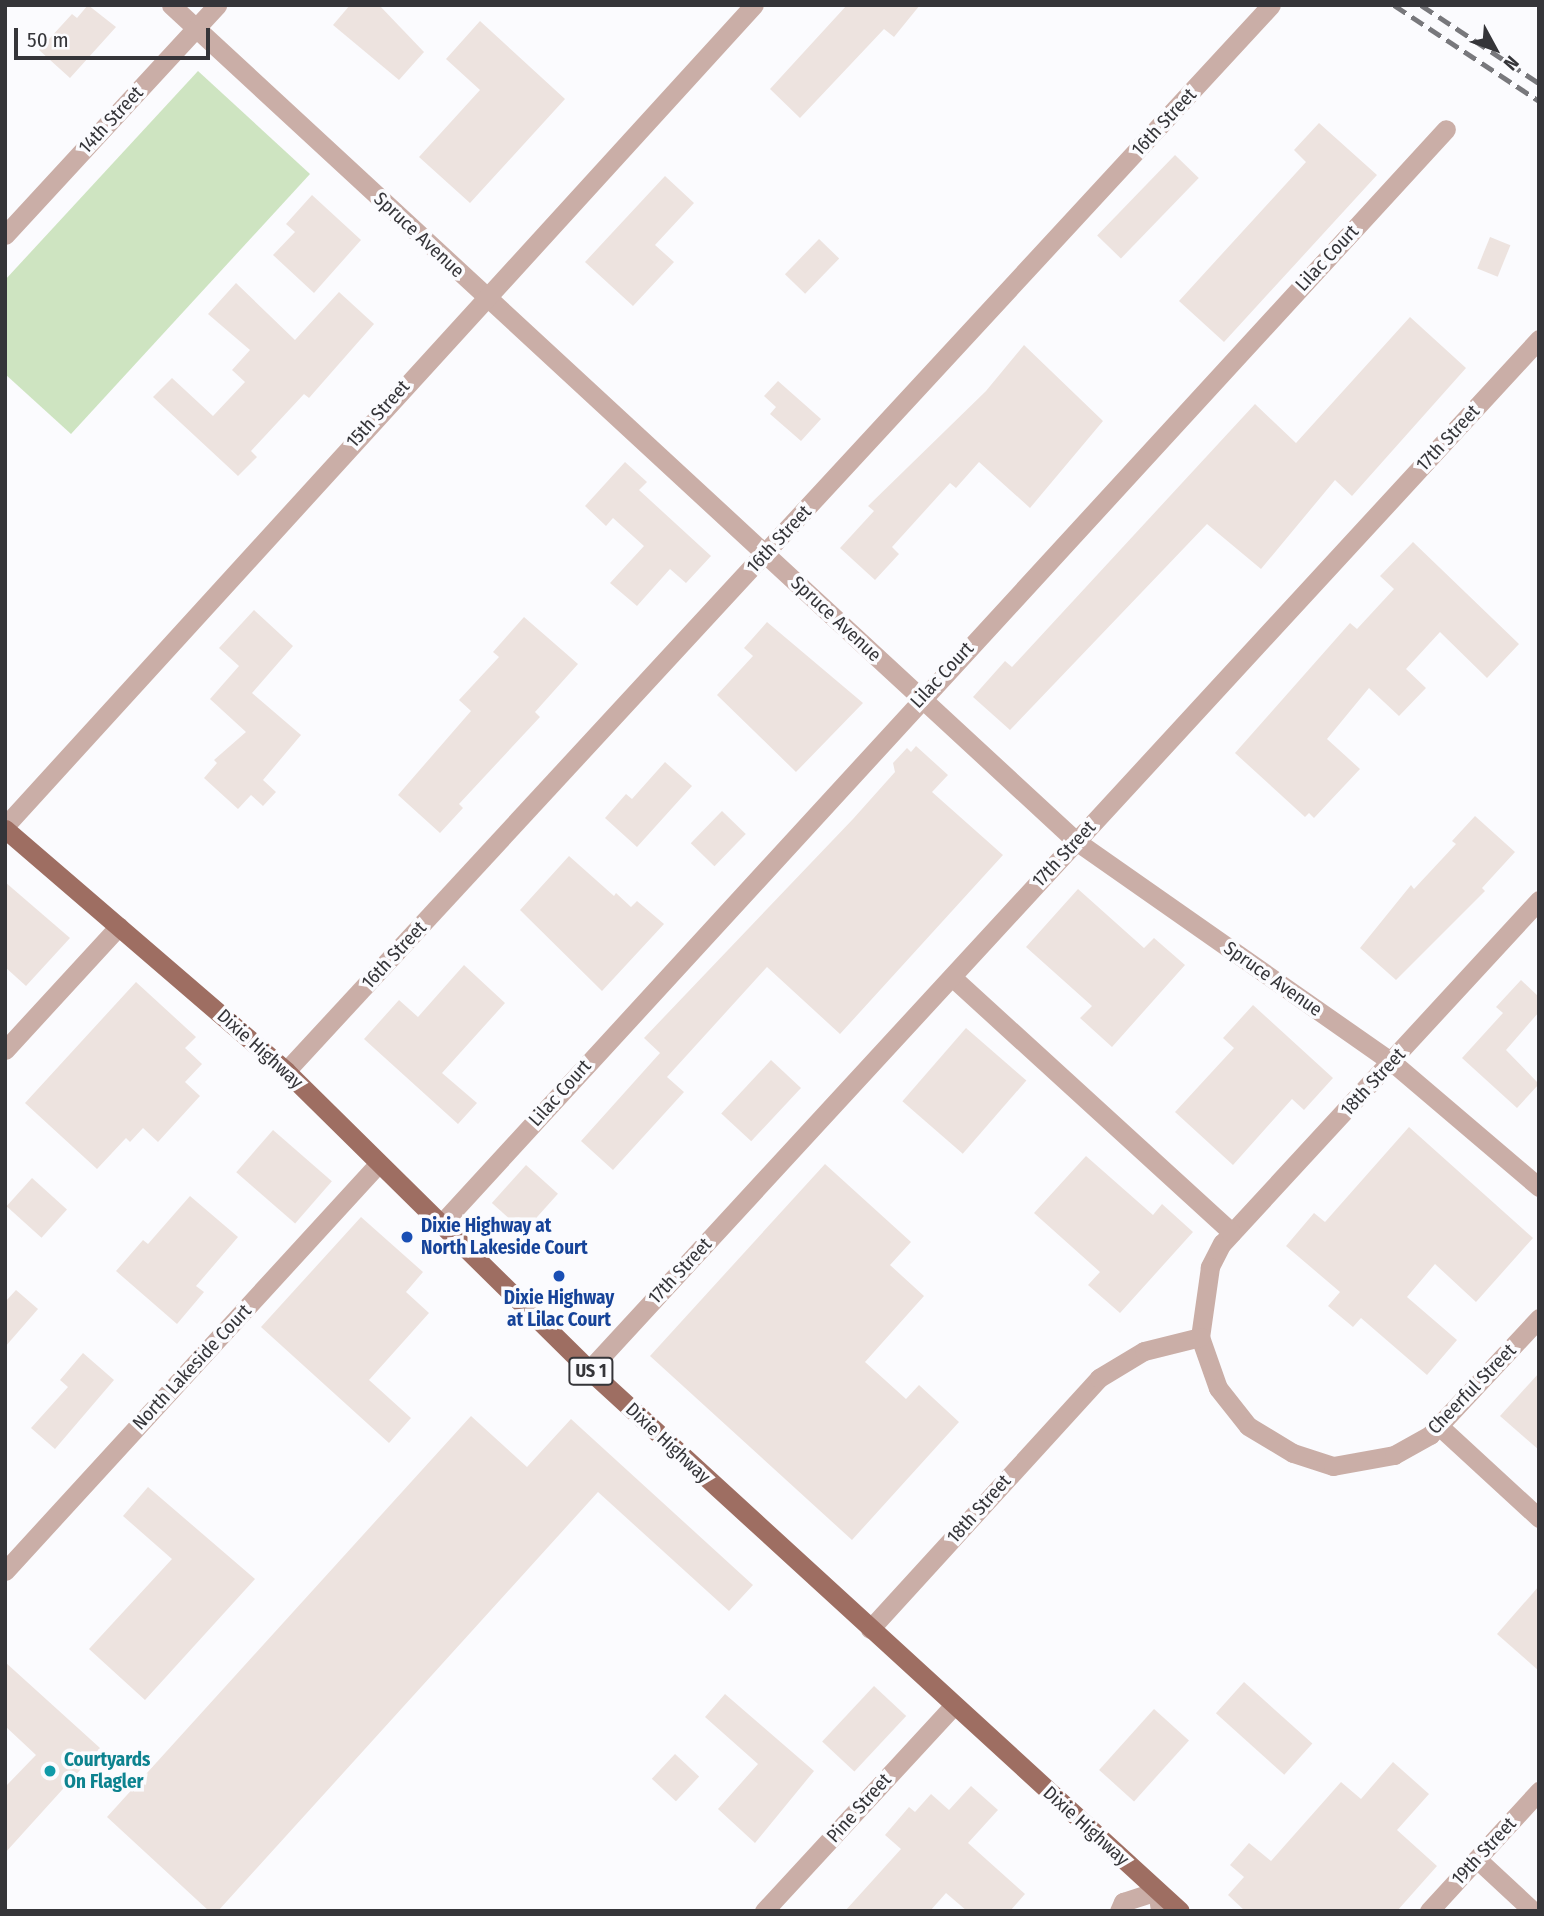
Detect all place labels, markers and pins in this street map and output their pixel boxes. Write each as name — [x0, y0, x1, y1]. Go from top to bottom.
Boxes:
place label: Dixie Highway at North Lakeside Court — [421, 1215, 588, 1259]
marker: Dixie Highway at North Lakeside Court — [399, 1229, 415, 1245]
marker: Dixie Highway at Lilac Court — [551, 1268, 567, 1284]
place label: Dixie Highway at Lilac Court — [504, 1287, 614, 1331]
place label: Courtyards On Flagler — [64, 1749, 150, 1793]
marker: Courtyards On Flagler — [42, 1763, 58, 1779]

